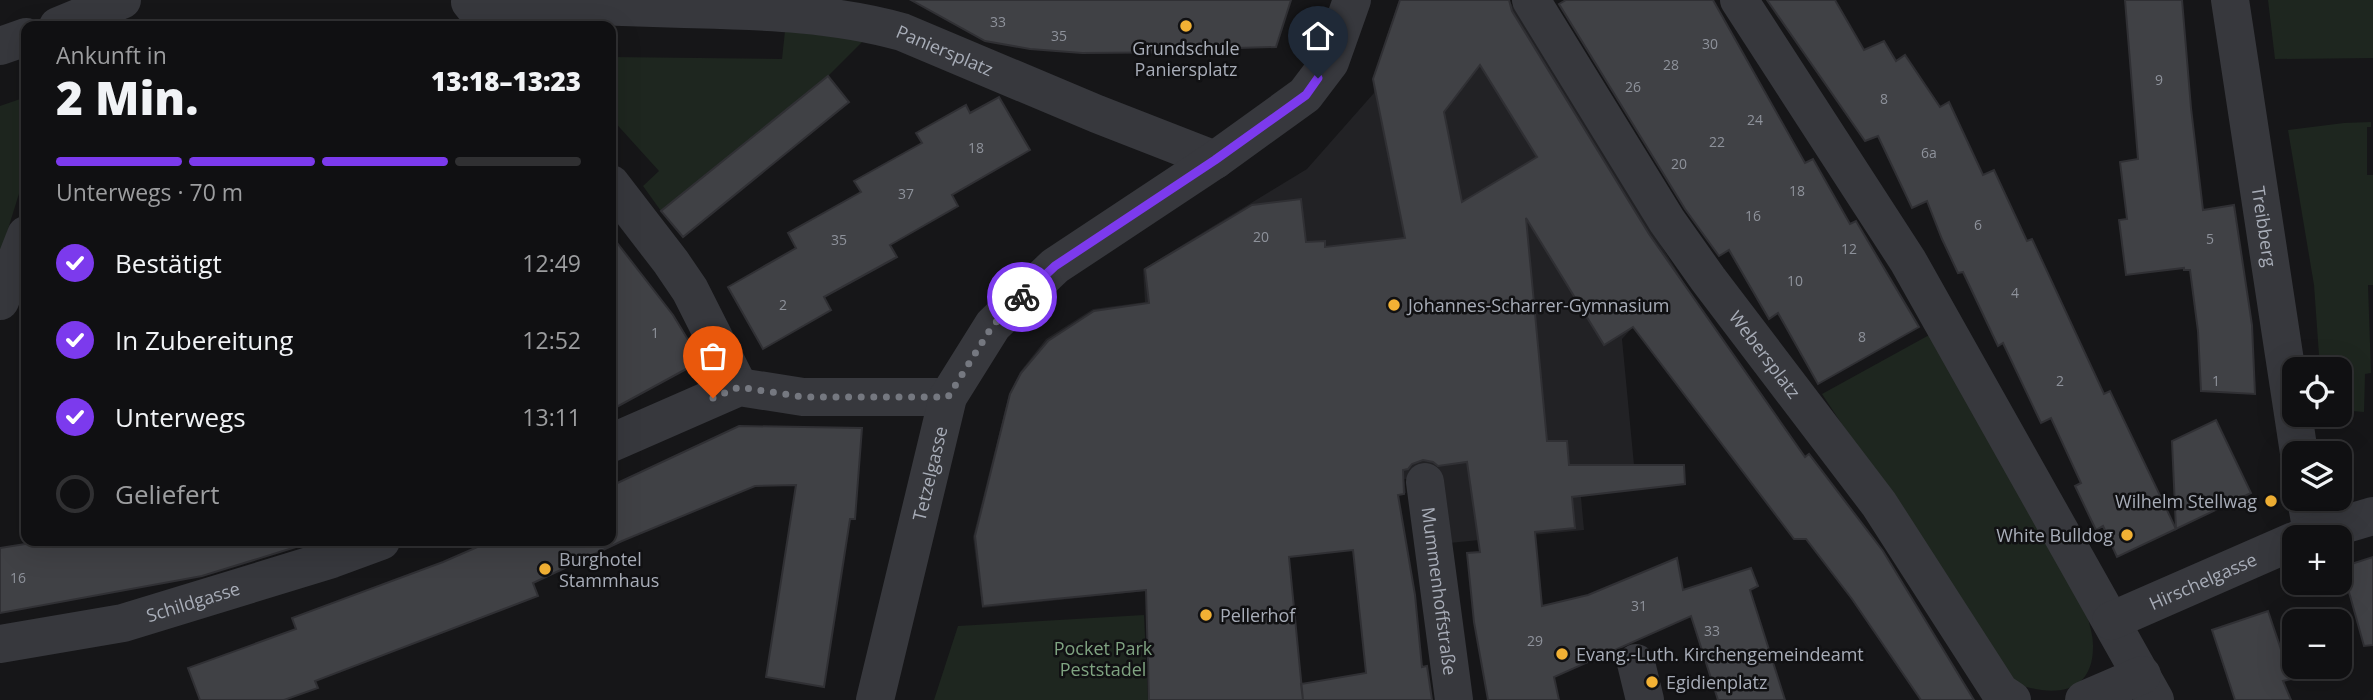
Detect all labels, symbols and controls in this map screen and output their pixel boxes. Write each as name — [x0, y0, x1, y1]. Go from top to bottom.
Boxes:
pin — [1288, 6, 1348, 78]
house number: 33 — [990, 12, 1006, 31]
icon: home — [1299, 17, 1337, 55]
marker: Grundschule Paniersplatz — [1178, 18, 1194, 34]
street label: Paniersplatz — [893, 19, 997, 81]
house number: 35 — [1051, 26, 1067, 45]
house number: 30 — [1702, 34, 1718, 53]
place label: Grundschule Paniersplatz — [1132, 36, 1240, 81]
text: Ankunft in — [56, 39, 167, 71]
house number: 28 — [1663, 55, 1679, 74]
text: 13:18–13:23 — [431, 63, 581, 99]
text: 2 Min. — [56, 66, 198, 128]
house number: 9 — [2155, 70, 2163, 89]
house number: 26 — [1625, 77, 1641, 96]
house number: 8 — [1880, 89, 1888, 108]
house number: 24 — [1747, 110, 1763, 129]
house number: 22 — [1709, 132, 1725, 151]
house number: 18 — [968, 138, 984, 157]
house number: 6a — [1921, 143, 1937, 162]
house number: 20 — [1671, 154, 1687, 173]
text: Unterwegs · 70 m — [56, 176, 243, 208]
house number: 18 — [1789, 181, 1805, 200]
house number: 37 — [898, 184, 914, 203]
street label: Treibberg — [2247, 184, 2282, 269]
house number: 16 — [1745, 206, 1761, 225]
house number: 6 — [1974, 215, 1982, 234]
house number: 20 — [1253, 227, 1269, 246]
house number: 5 — [2206, 229, 2214, 248]
house number: 35 — [831, 230, 847, 249]
house number: 12 — [1841, 239, 1857, 258]
icon: check — [56, 244, 94, 282]
text: Bestätigt — [115, 245, 222, 281]
text: 12:49 — [522, 247, 581, 279]
courier — [987, 262, 1057, 332]
house number: 10 — [1787, 271, 1803, 290]
icon: bike — [1003, 278, 1041, 316]
house number: 4 — [2011, 283, 2019, 302]
place label: Johannes-Scharrer-Gymnasium — [1406, 293, 1669, 317]
house number: 2 — [779, 295, 787, 314]
marker: Johannes-Scharrer-Gymnasium — [1386, 297, 1402, 313]
street label: Webersplatz — [1724, 305, 1806, 403]
icon: check — [56, 321, 94, 359]
text: In Zubereitung — [115, 322, 293, 358]
house number: 1 — [651, 323, 659, 342]
text: 12:52 — [522, 324, 581, 356]
pin — [683, 326, 743, 398]
house number: 8 — [1858, 327, 1866, 346]
icon: bag — [694, 337, 732, 375]
map controls — [2282, 357, 2352, 679]
button: locate — [2282, 357, 2352, 427]
house number: 2 — [2056, 371, 2064, 390]
house number: 1 — [2212, 371, 2220, 390]
icon: check — [56, 398, 94, 436]
text: Unterwegs — [115, 399, 246, 435]
text: 13:11 — [522, 401, 581, 433]
street label: Tetzelgasse — [907, 424, 953, 523]
button: layers — [2282, 441, 2352, 511]
text: Geliefert — [115, 476, 219, 512]
place label: Wilhelm Stellwag — [2115, 489, 2257, 513]
marker: Wilhelm Stellwag — [2263, 493, 2279, 509]
street label: Mummenhoffstraße — [1416, 505, 1463, 677]
place label: White Bulldog — [1996, 523, 2113, 547]
button: + — [2282, 525, 2352, 595]
marker: White Bulldog — [2119, 527, 2135, 543]
place label: Burghotel Stammhaus — [559, 547, 659, 592]
street label: Hirschelgasse — [2145, 547, 2260, 615]
marker: Burghotel Stammhaus — [537, 561, 553, 577]
house number: 16 — [10, 568, 26, 587]
street label: Schildgasse — [143, 576, 243, 627]
house number: 31 — [1631, 596, 1647, 615]
place label: Pellerhof — [1220, 603, 1296, 627]
marker: Pellerhof — [1198, 607, 1214, 623]
button: − — [2282, 609, 2352, 679]
house number: 33 — [1704, 621, 1720, 640]
house number: 29 — [1527, 631, 1543, 650]
park label: Pocket Park Peststadel — [1054, 636, 1153, 681]
place label: Evang.-Luth. Kirchengemeindeamt — [1576, 642, 1864, 666]
marker: Evang.-Luth. Kirchengemeindeamt — [1554, 646, 1570, 662]
place label: Egidienplatz — [1666, 670, 1767, 694]
marker: Egidienplatz — [1644, 674, 1660, 690]

